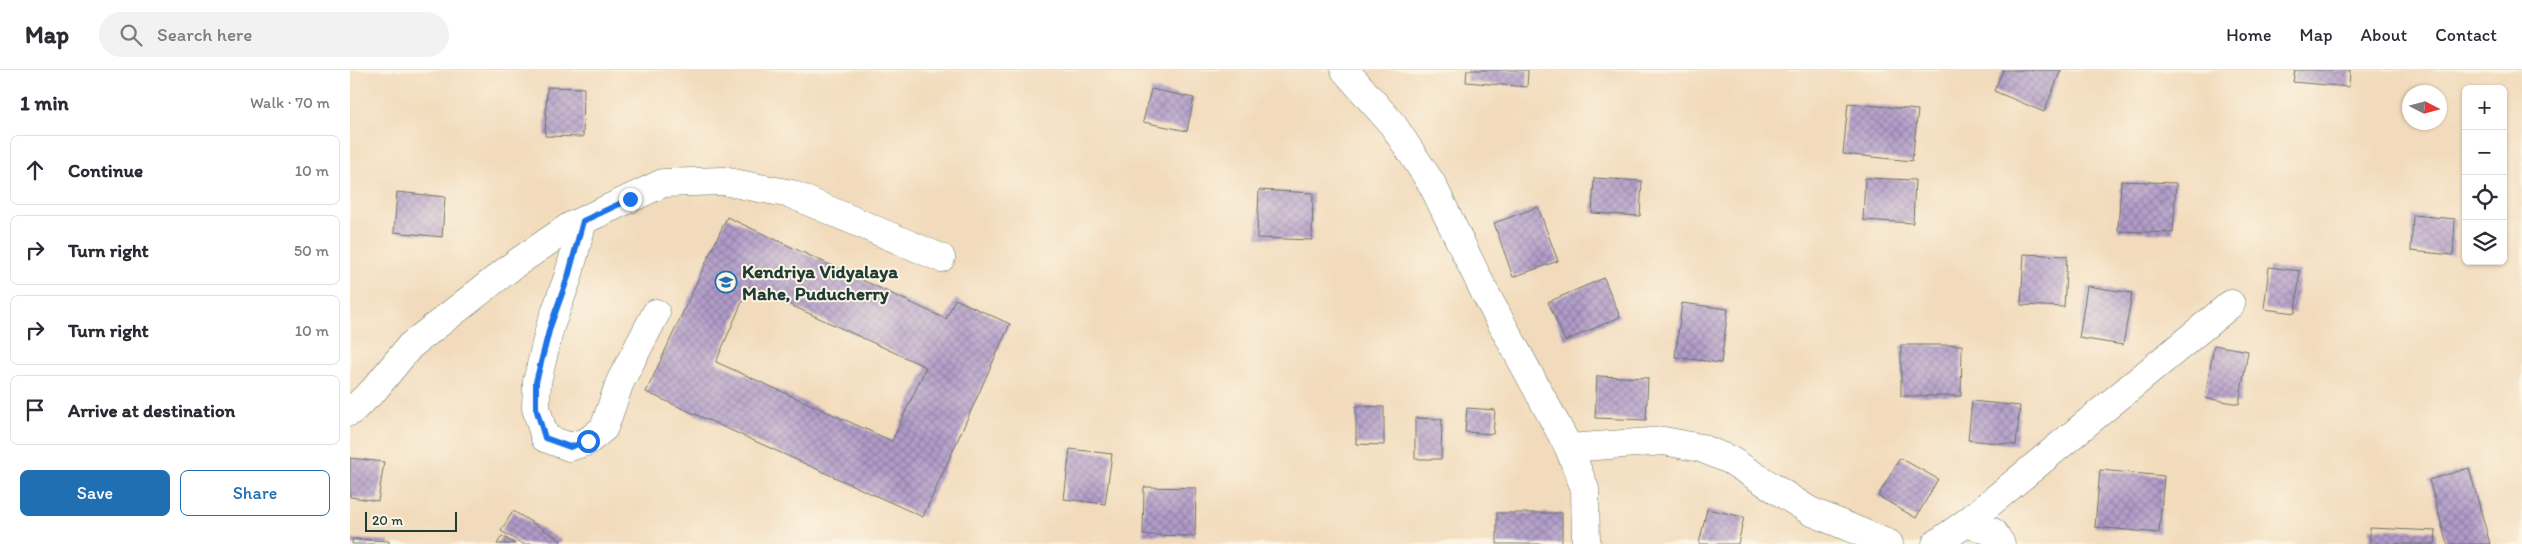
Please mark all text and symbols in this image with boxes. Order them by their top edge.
search box [99,12,449,57]
text: Map [25,20,69,49]
icon: search [117,21,145,49]
text: Search here [157,23,252,46]
text: Home [2226,24,2272,46]
text: Map [2300,24,2333,46]
text: About [2361,24,2407,46]
text: Contact [2435,24,2497,46]
north arrow [2402,85,2447,130]
map controls [2462,85,2507,265]
button: + [2462,85,2507,130]
text: 1 min [20,90,69,115]
text: Walk · 70 m [250,93,330,112]
button: − [2462,130,2507,175]
icon: ahead [21,156,49,184]
text: Continue [68,159,143,182]
text: 10 m [295,161,329,180]
button: locate [2462,175,2507,220]
route end [619,188,642,211]
button: layers [2462,220,2507,265]
icon: right [21,236,49,264]
text: Turn right [68,239,149,262]
text: 50 m [294,241,329,260]
place label: Kendriya Vidyalaya Mahe, Puducherry [742,260,899,305]
school or university icon: Kendriya Vidyalaya Mahe, Puducherry [714,270,738,294]
icon: right [21,316,49,344]
text: Turn right [68,319,149,342]
text: 10 m [295,321,329,340]
icon: arrive [21,396,49,424]
text: Arrive at destination [68,399,235,422]
route start [577,430,600,453]
button: Save [20,470,170,516]
button: Share [180,470,330,516]
scale bar [365,509,458,532]
text: 20 m [372,512,403,529]

